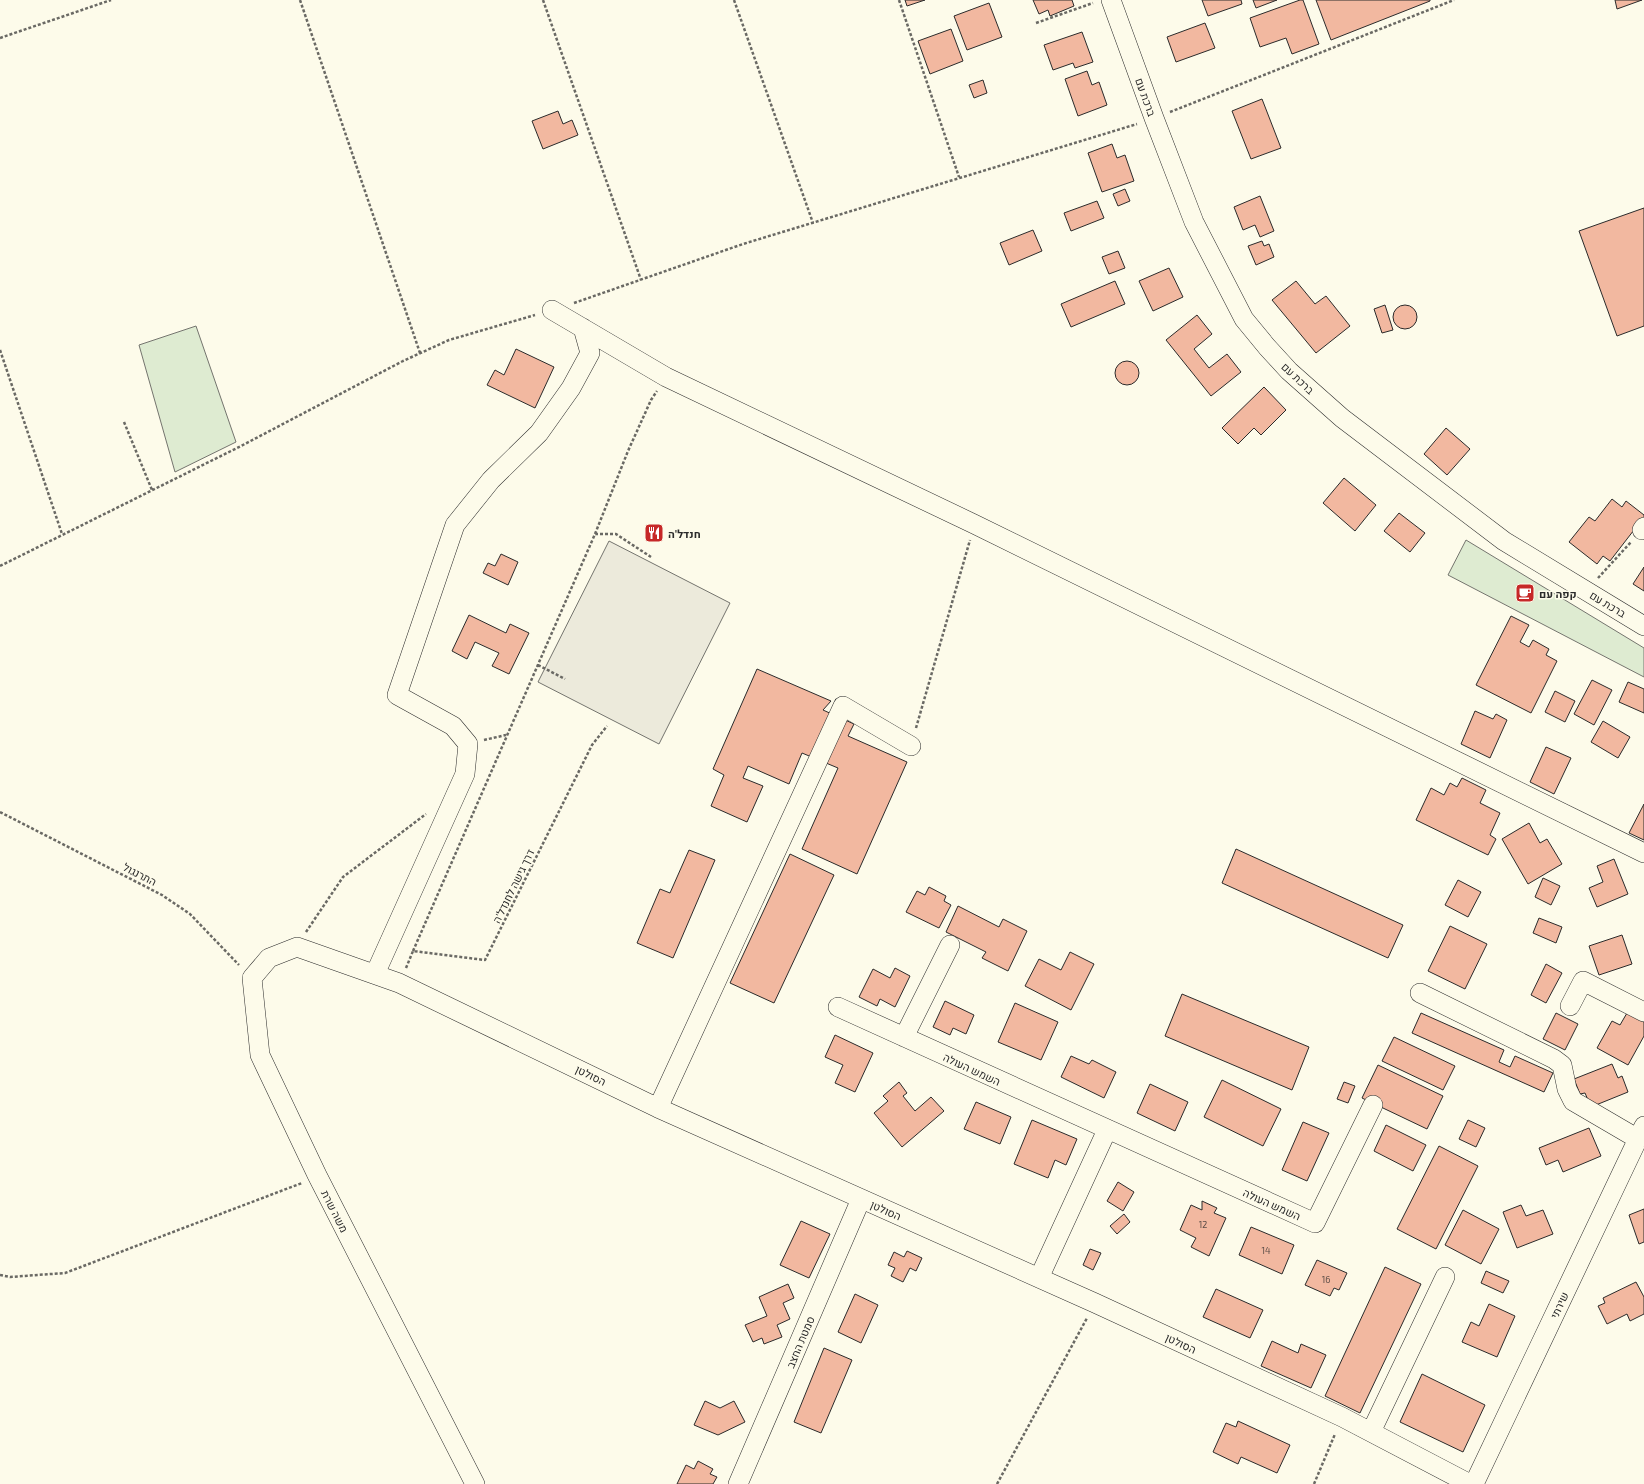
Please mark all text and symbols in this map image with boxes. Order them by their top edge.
street label: ברכת עם [1133,76,1159,118]
street label: ברכת עם [1279,360,1317,396]
restaurant icon: חנדל'ה [643,522,665,544]
place label: חנדל'ה [668,527,701,540]
cafe icon: קפה עם [1514,582,1536,604]
place label: קפה עם [1539,587,1577,600]
street label: ברכת עם [1588,588,1629,620]
street label: דרך גישה לחנדל'ה [489,847,537,925]
street label: התרנגול [121,860,159,888]
street label: השמש העולה [941,1050,1003,1088]
street label: הסולטן [574,1062,608,1088]
street label: השמש העולה [1241,1186,1303,1222]
street label: משה שרת [319,1188,351,1234]
street label: הסולטן [869,1197,903,1223]
house number: 12 [1199,1219,1207,1230]
house number: 14 [1261,1245,1271,1256]
house number: 16 [1322,1274,1330,1285]
street label: שירתי [1547,1290,1571,1320]
street label: סמטת החצב [783,1314,817,1370]
street label: הסולטן [1164,1330,1198,1356]

